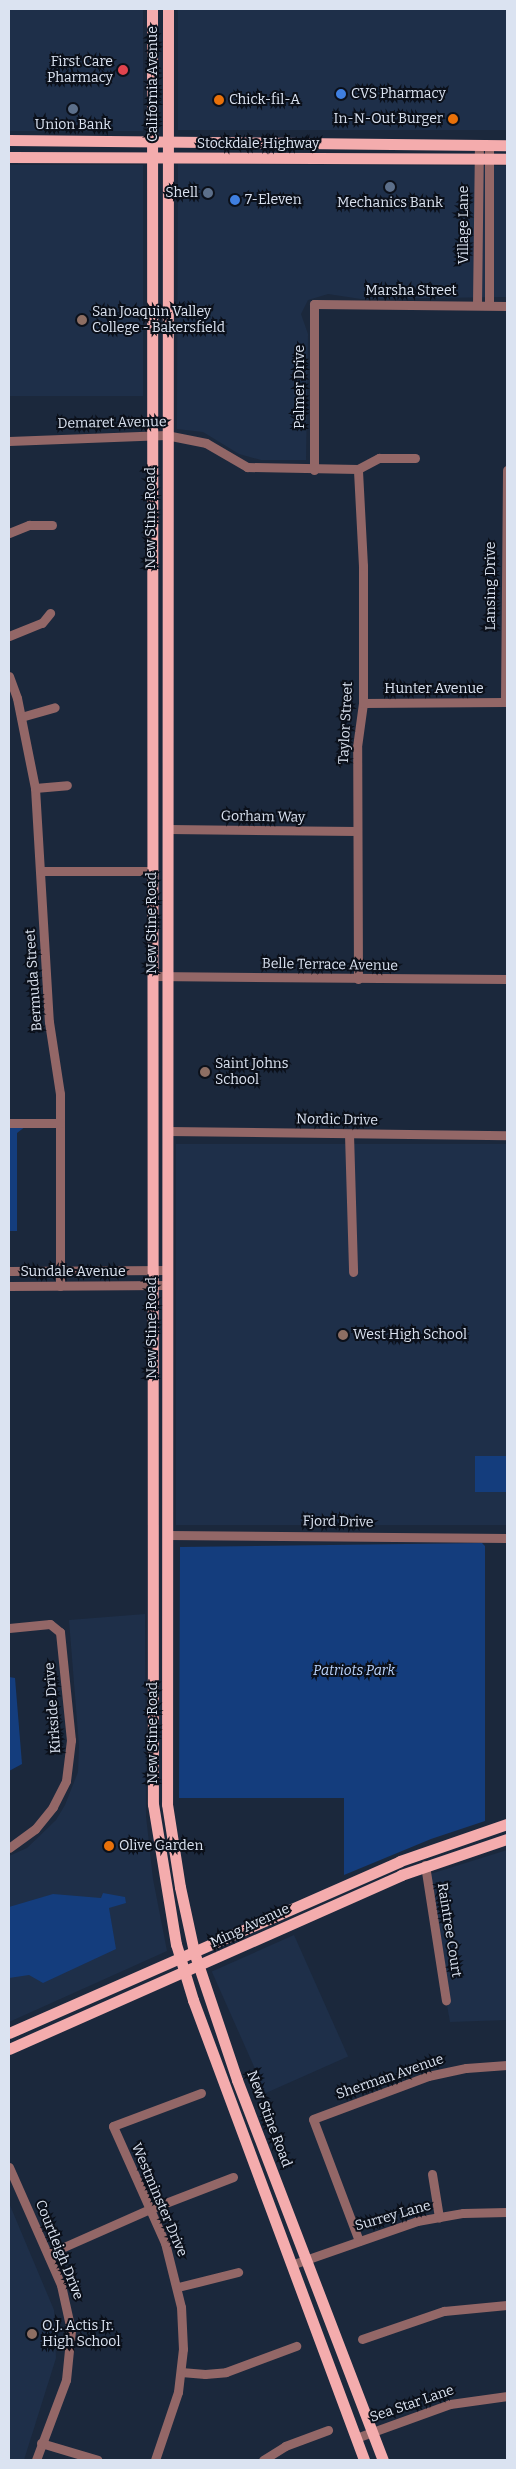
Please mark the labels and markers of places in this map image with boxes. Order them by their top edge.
place label: First Care Pharmacy [47,54,113,86]
marker: First Care Pharmacy [117,64,129,76]
place label: CVS Pharmacy [351,86,446,102]
marker: CVS Pharmacy [335,88,347,100]
place label: Chick-fil-A [229,92,300,108]
marker: Chick-fil-A [213,94,225,106]
marker: Union Bank [67,103,79,115]
place label: In-N-Out Burger [334,111,443,127]
marker: In-N-Out Burger [447,113,459,125]
place label: Union Bank [35,117,111,133]
marker: Mechanics Bank [384,181,396,193]
place label: Shell [165,185,198,201]
marker: Shell [202,187,214,199]
place label: 7-Eleven [245,192,302,208]
marker: 7-Eleven [229,194,241,206]
place label: Mechanics Bank [337,195,443,211]
place label: San Joaquin Valley College - Bakersfield [92,304,225,336]
marker: San Joaquin Valley College - Bakersfield [76,314,88,326]
place label: Saint Johns School [215,1056,288,1088]
marker: Saint Johns School [199,1066,211,1078]
place label: West High School [353,1327,467,1343]
marker: West High School [337,1329,349,1341]
place label: Olive Garden [119,1838,203,1854]
marker: Olive Garden [103,1840,115,1852]
place label: O.J. Actis Jr. High School [42,2318,120,2350]
marker: O.J. Actis Jr. High School [26,2328,38,2340]

